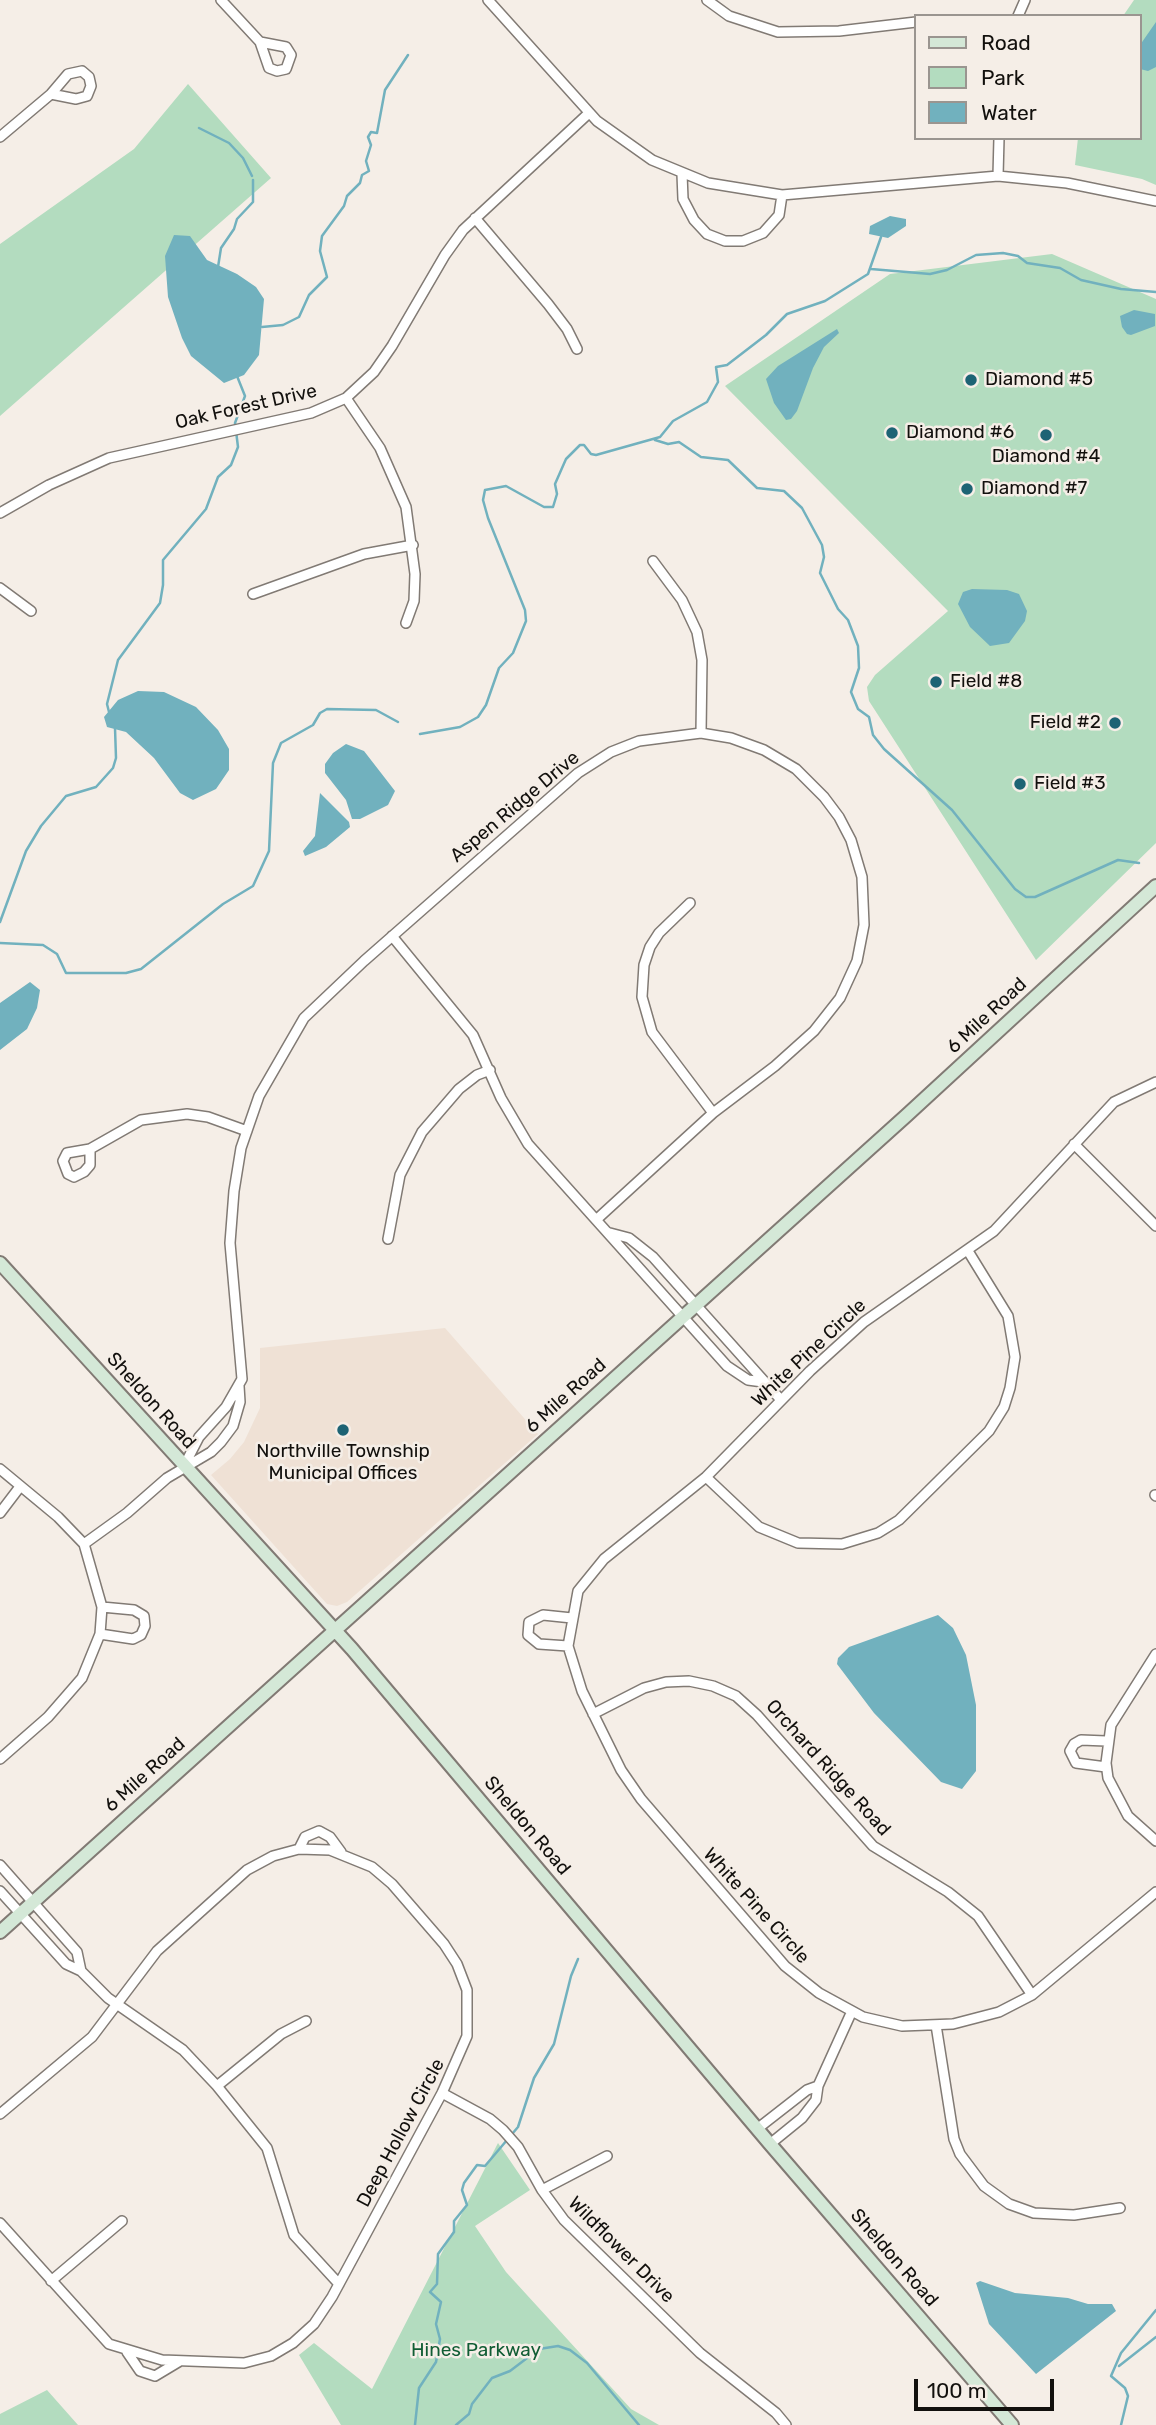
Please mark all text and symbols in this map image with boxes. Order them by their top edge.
legend [914,14,1142,140]
text: Road [981,30,1031,55]
text: Park [981,65,1025,90]
text: Water [981,100,1037,125]
place label: Diamond #5 [985,369,1093,391]
marker: Diamond #5 [963,372,979,388]
street label: Oak Forest Drive [173,380,319,434]
place label: Diamond #6 [906,422,1014,444]
marker: Diamond #6 [884,425,900,441]
marker: Diamond #4 [1038,427,1054,443]
place label: Diamond #4 [992,446,1100,468]
place label: Diamond #7 [981,478,1087,500]
marker: Diamond #7 [959,481,975,497]
place label: Field #8 [950,671,1022,693]
marker: Field #8 [928,674,944,690]
place label: Field #2 [1030,712,1101,734]
marker: Field #2 [1107,715,1123,731]
street label: Aspen Ridge Drive [446,746,584,868]
place label: Field #3 [1034,773,1106,795]
marker: Field #3 [1012,776,1028,792]
street label: 6 Mile Road [942,973,1032,1059]
street label: White Pine Circle [747,1294,871,1412]
street label: Sheldon Road [102,1348,200,1454]
street label: 6 Mile Road [521,1354,611,1438]
marker: Northville Township Municipal Offices [335,1422,351,1438]
place label: Northville Township Municipal Offices [256,1441,430,1485]
street label: Orchard Ridge Road [761,1695,895,1841]
street label: 6 Mile Road [100,1733,190,1817]
street label: Sheldon Road [479,1772,575,1880]
street label: White Pine Circle [698,1843,814,1969]
street label: Deep Hollow Circle [352,2055,450,2211]
street label: Wildflower Drive [563,2192,679,2308]
street label: Sheldon Road [845,2204,943,2312]
park label: Hines Parkway [411,2340,541,2362]
scale bar [918,2366,1058,2410]
text: 100 m [927,2378,986,2403]

